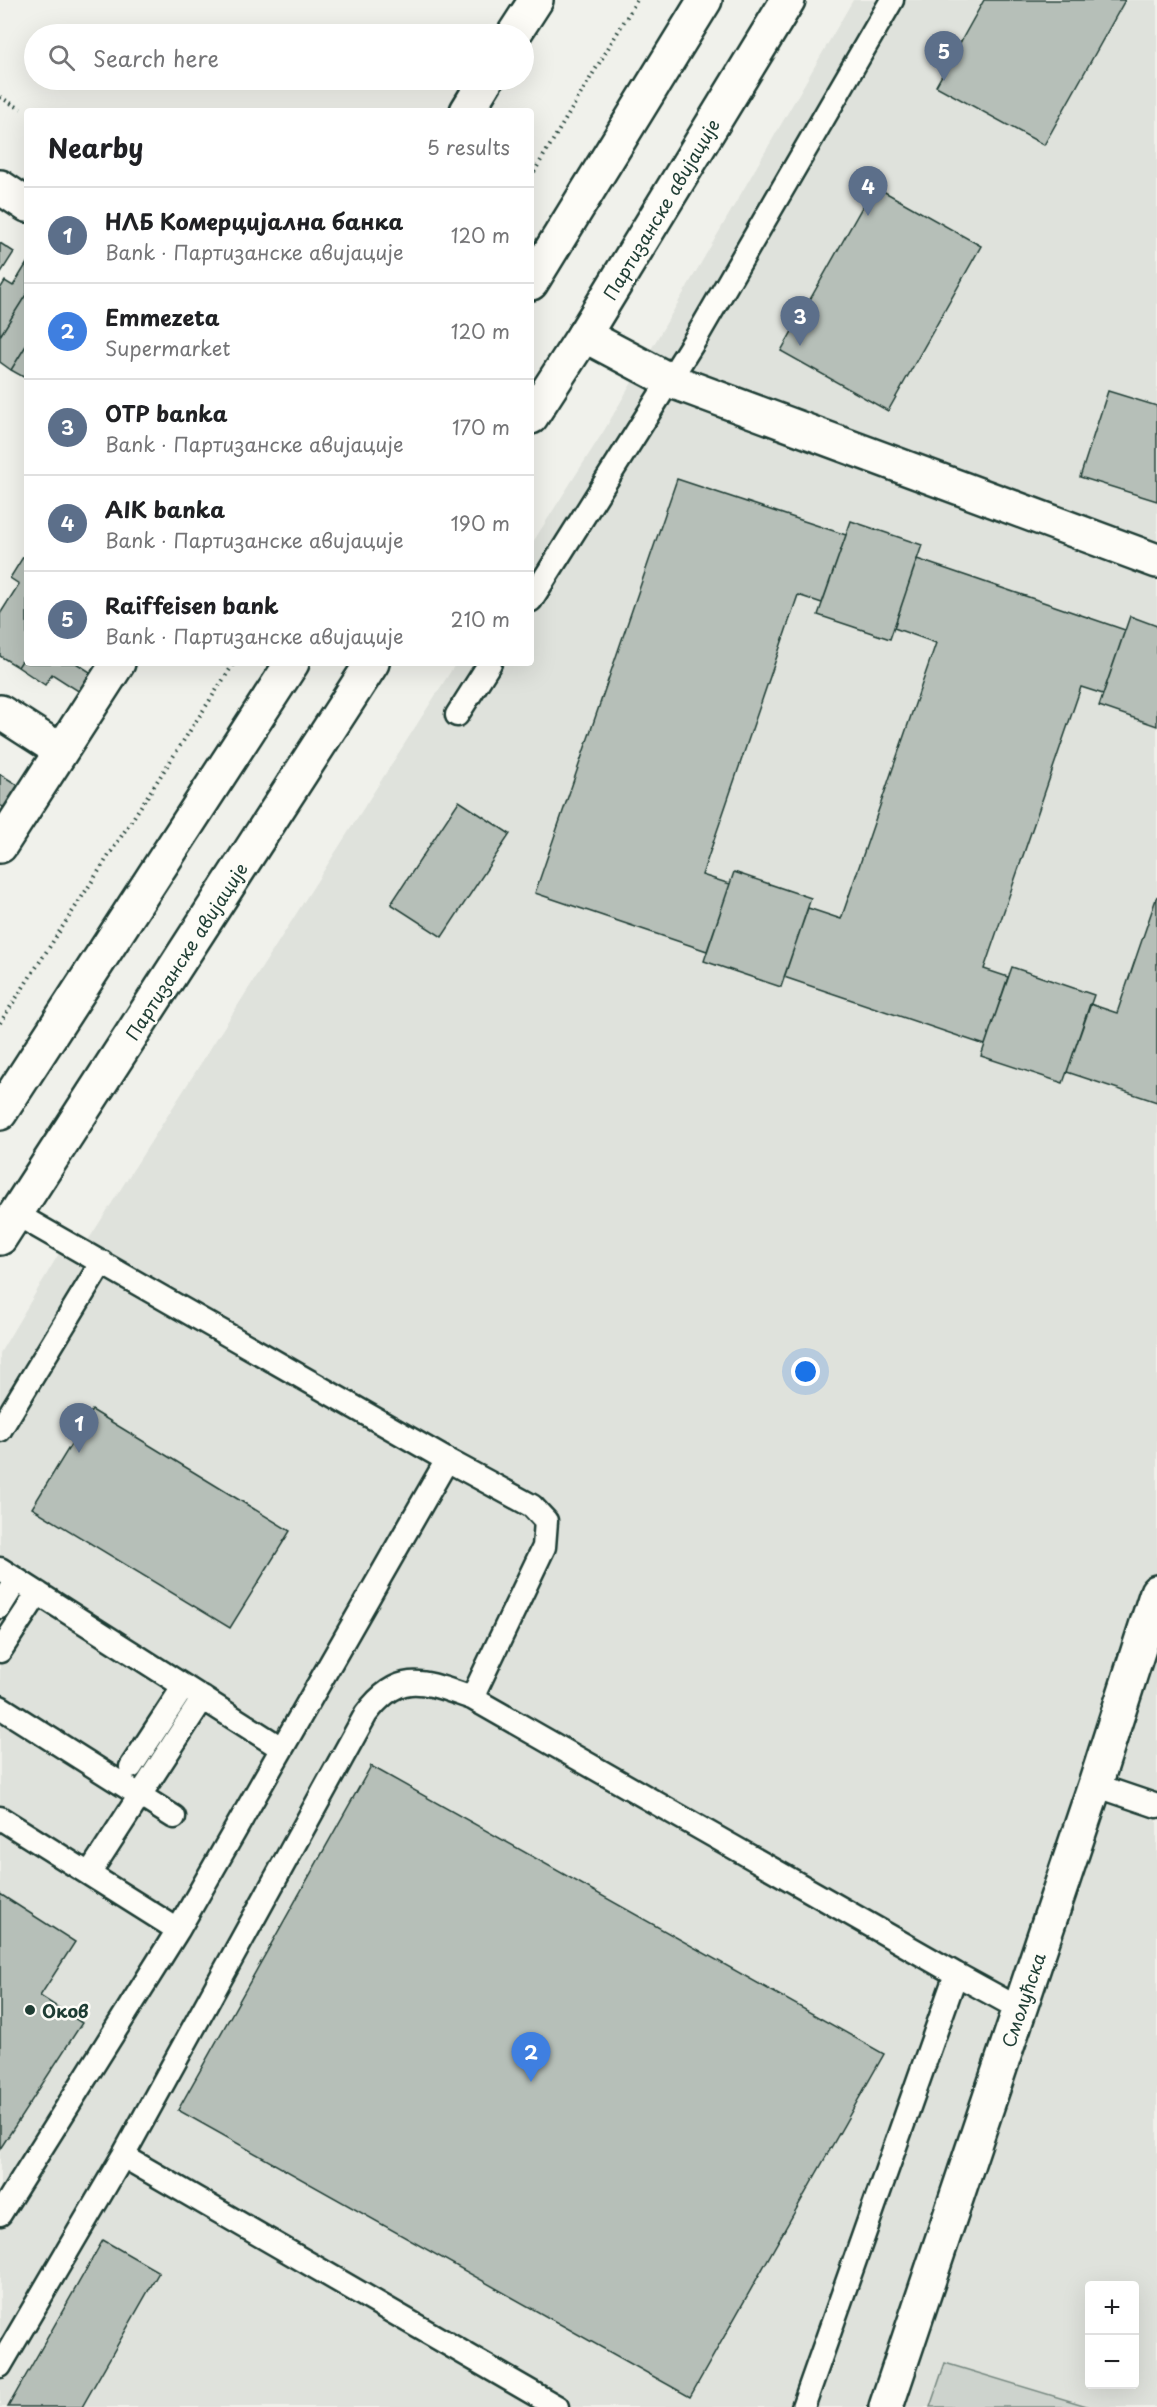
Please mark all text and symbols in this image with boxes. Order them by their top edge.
search box [24,24,534,90]
pin: 5 [924,32,964,81]
icon: search [45,41,78,74]
text: Search here [93,41,219,74]
street label: Партизанске авијације [596,113,726,305]
text: Nearby [48,128,143,167]
text: 5 results [427,132,510,162]
pin: 4 [848,166,888,216]
text: НЛБ Комерцијална банка [105,204,403,237]
text: 1 [63,220,72,250]
text: 120 m [451,220,510,250]
text: Bank · Партизанске авијације [105,237,404,267]
pin: 3 [780,296,820,346]
text: Emmezeta [105,300,220,333]
text: 2 [60,316,75,346]
text: 120 m [451,316,510,346]
text: Supermarket [105,333,231,363]
text: OTP banka [105,396,228,429]
text: 3 [61,412,74,442]
text: 170 m [452,412,510,442]
text: Bank · Партизанске авијације [105,429,404,459]
text: AIK banka [105,492,225,525]
text: 4 [61,508,74,538]
text: 190 m [451,508,510,538]
text: Bank · Партизанске авијације [105,525,404,555]
text: Raiffeisen bank [105,588,279,621]
text: 5 [61,604,74,634]
text: 210 m [451,604,510,634]
text: Bank · Партизанске авијације [105,621,404,651]
street label: Партизанске авијације [118,857,254,1045]
your location [791,1357,820,1386]
pin: 1 [60,1404,98,1453]
street label: Смолућска [994,1948,1052,2051]
place label: Оков [42,1997,89,2024]
marker: Оков [23,2003,37,2017]
pin: 2 [512,2032,550,2082]
map controls [1085,2281,1139,2389]
button: + [1085,2281,1139,2335]
button: − [1085,2335,1139,2389]

